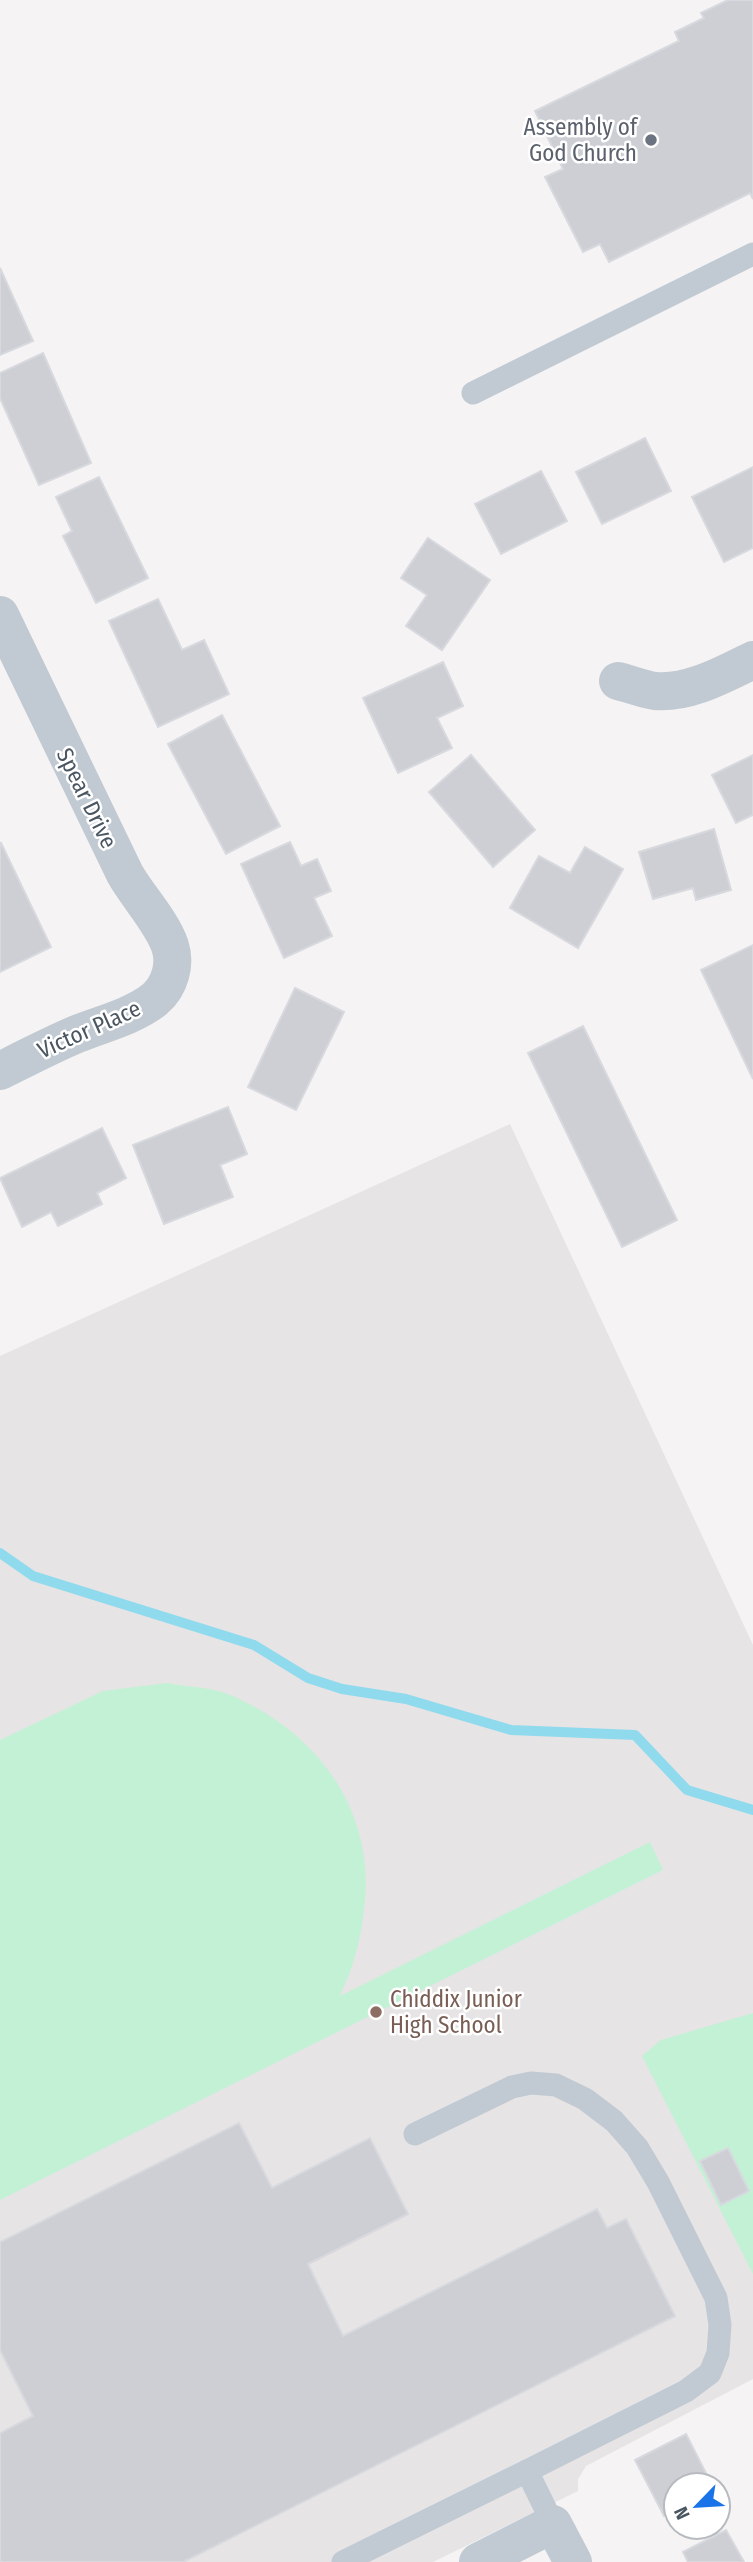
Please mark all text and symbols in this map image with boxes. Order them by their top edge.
place label: Assembly of God Church [524,113,639,167]
marker: Assembly of God Church [643,132,659,148]
street label: Spear Drive [51,743,123,853]
street label: Victor Place [33,994,145,1064]
place label: Chiddix Junior High School [390,1985,522,2039]
marker: Chiddix Junior High School [368,2004,384,2020]
north arrow [662,2471,732,2541]
text: N [669,2503,695,2523]

